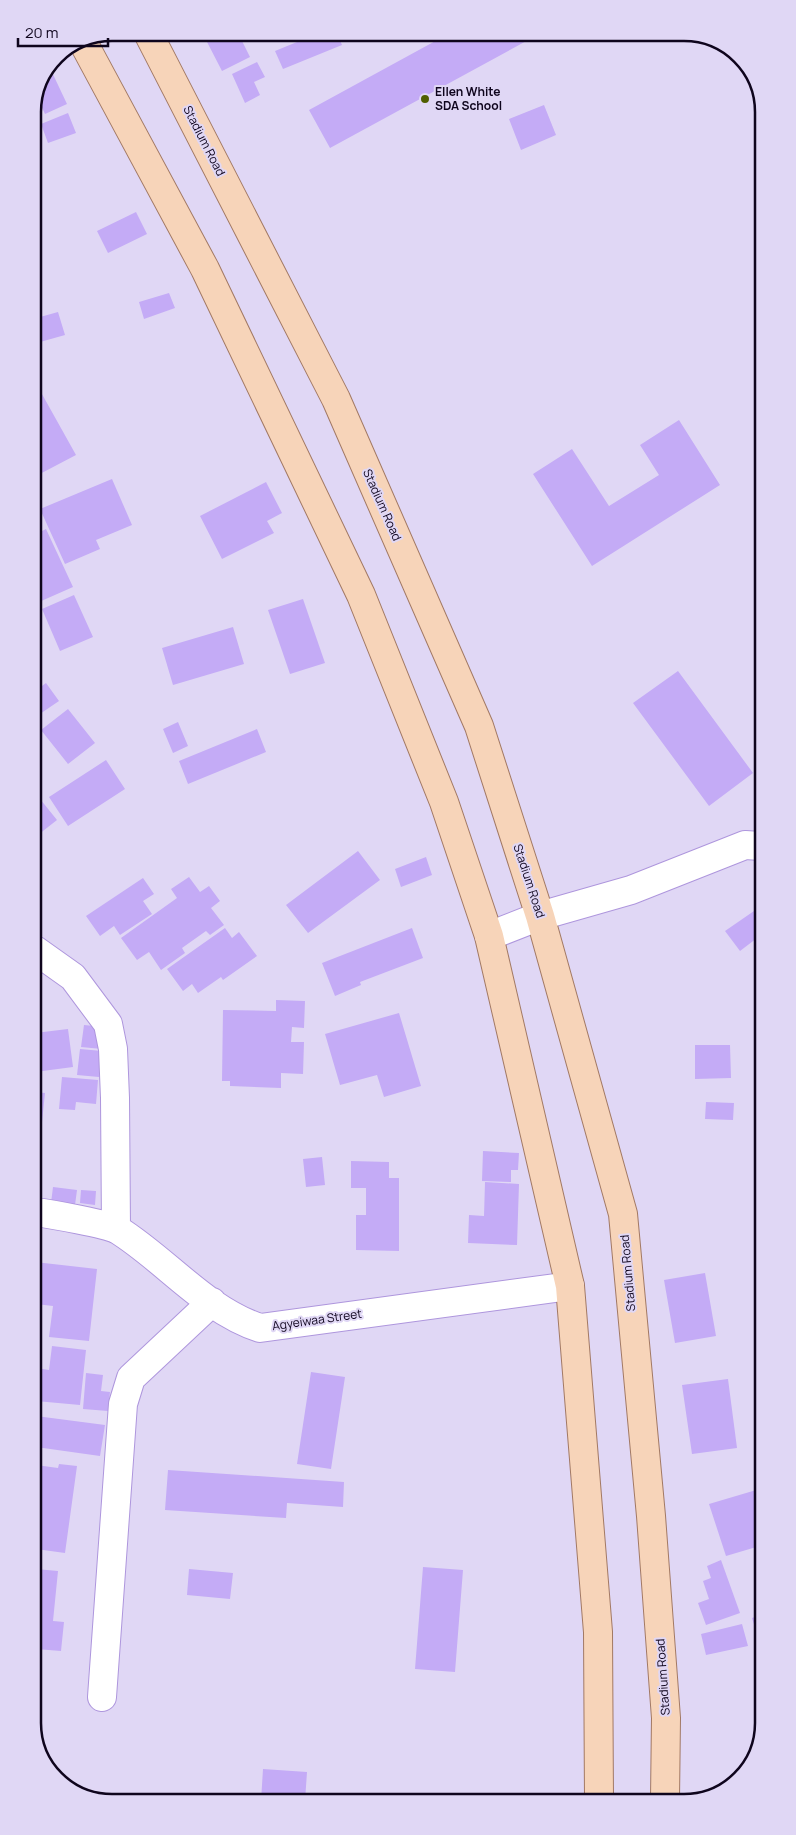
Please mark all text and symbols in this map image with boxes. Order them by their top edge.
scale bar [18,15,108,47]
text: 20 m [25,22,58,43]
place label: Ellen White SDA School [435,83,502,114]
marker: Ellen White SDA School [419,93,431,105]
street label: Stadium Road [179,103,229,179]
street label: Stadium Road [359,466,406,543]
street label: Stadium Road [510,842,549,920]
street label: Stadium Road [616,1234,639,1312]
street label: Agyeiwaa Street [271,1305,363,1334]
street label: Stadium Road [651,1638,674,1716]

